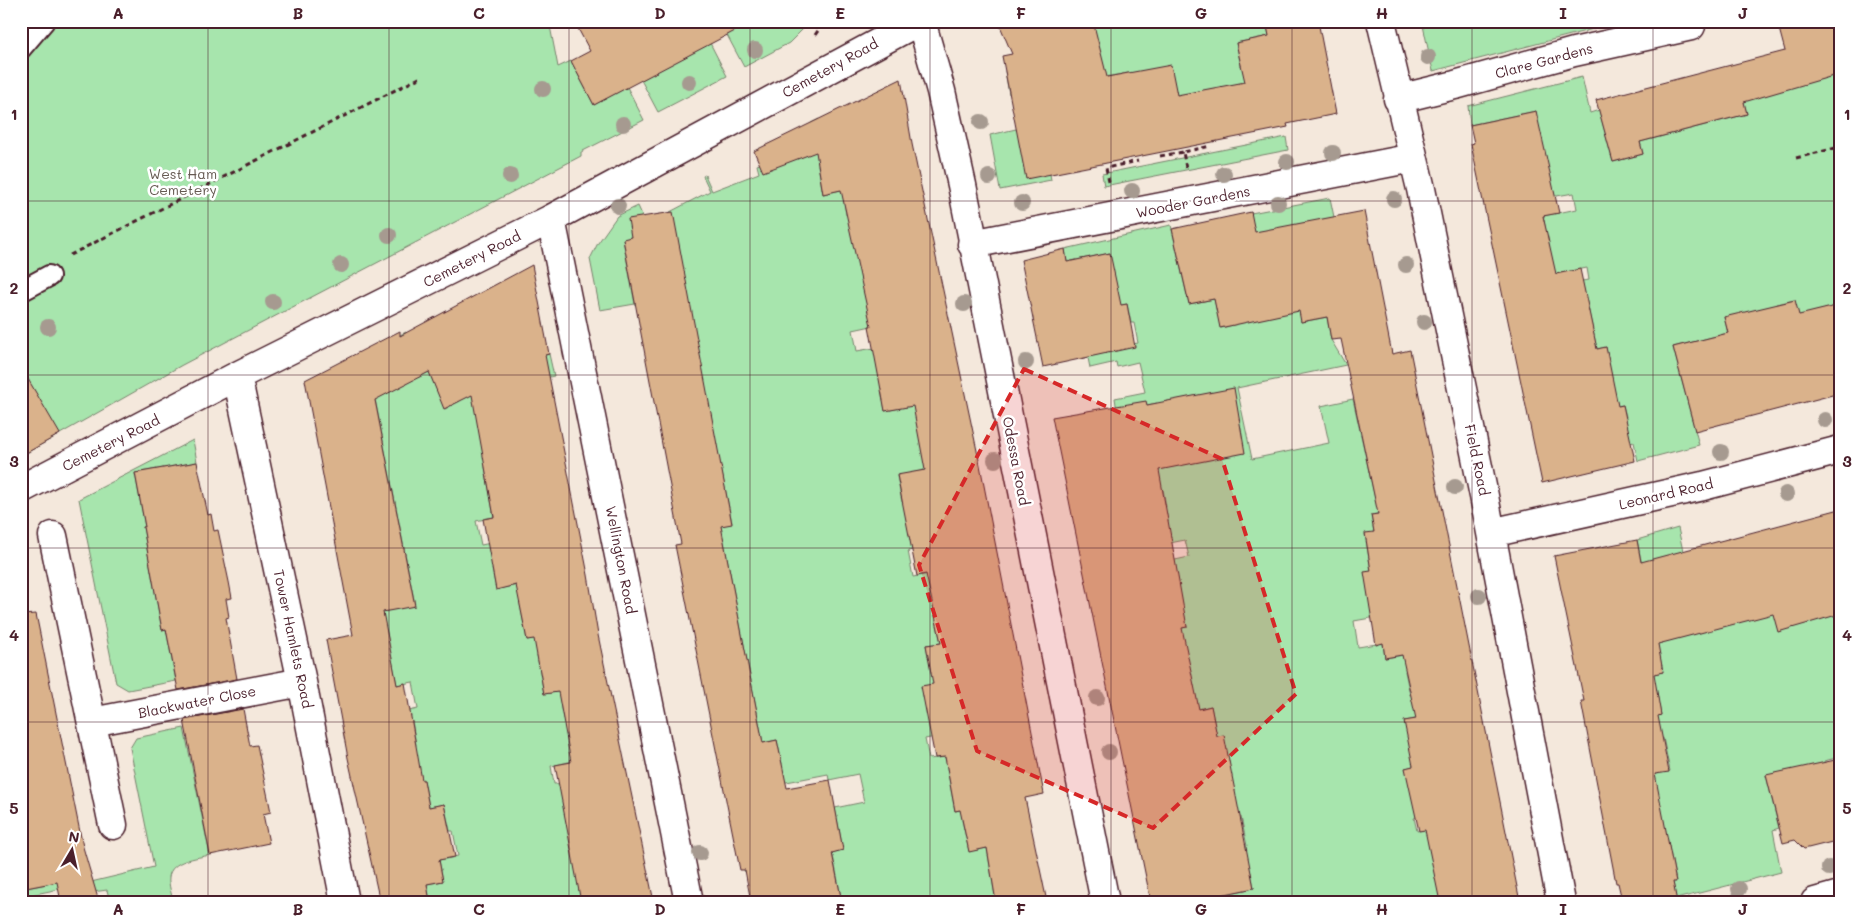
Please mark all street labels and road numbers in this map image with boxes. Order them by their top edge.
street label: Cemetery Road [778,33,881,102]
street label: Clare Gardens [1493,38,1595,83]
street label: Wooder Gardens [1134,181,1252,222]
street label: Cemetery Road [420,226,524,291]
street label: Cemetery Road [59,410,163,475]
street label: Odessa Road [999,415,1034,507]
street label: Field Road [1461,422,1494,497]
street label: Leonard Road [1617,473,1715,514]
street label: Wellington Road [602,504,641,616]
street label: Tower Hamlets Road [269,568,318,710]
street label: Blackwater Close [136,681,258,722]

